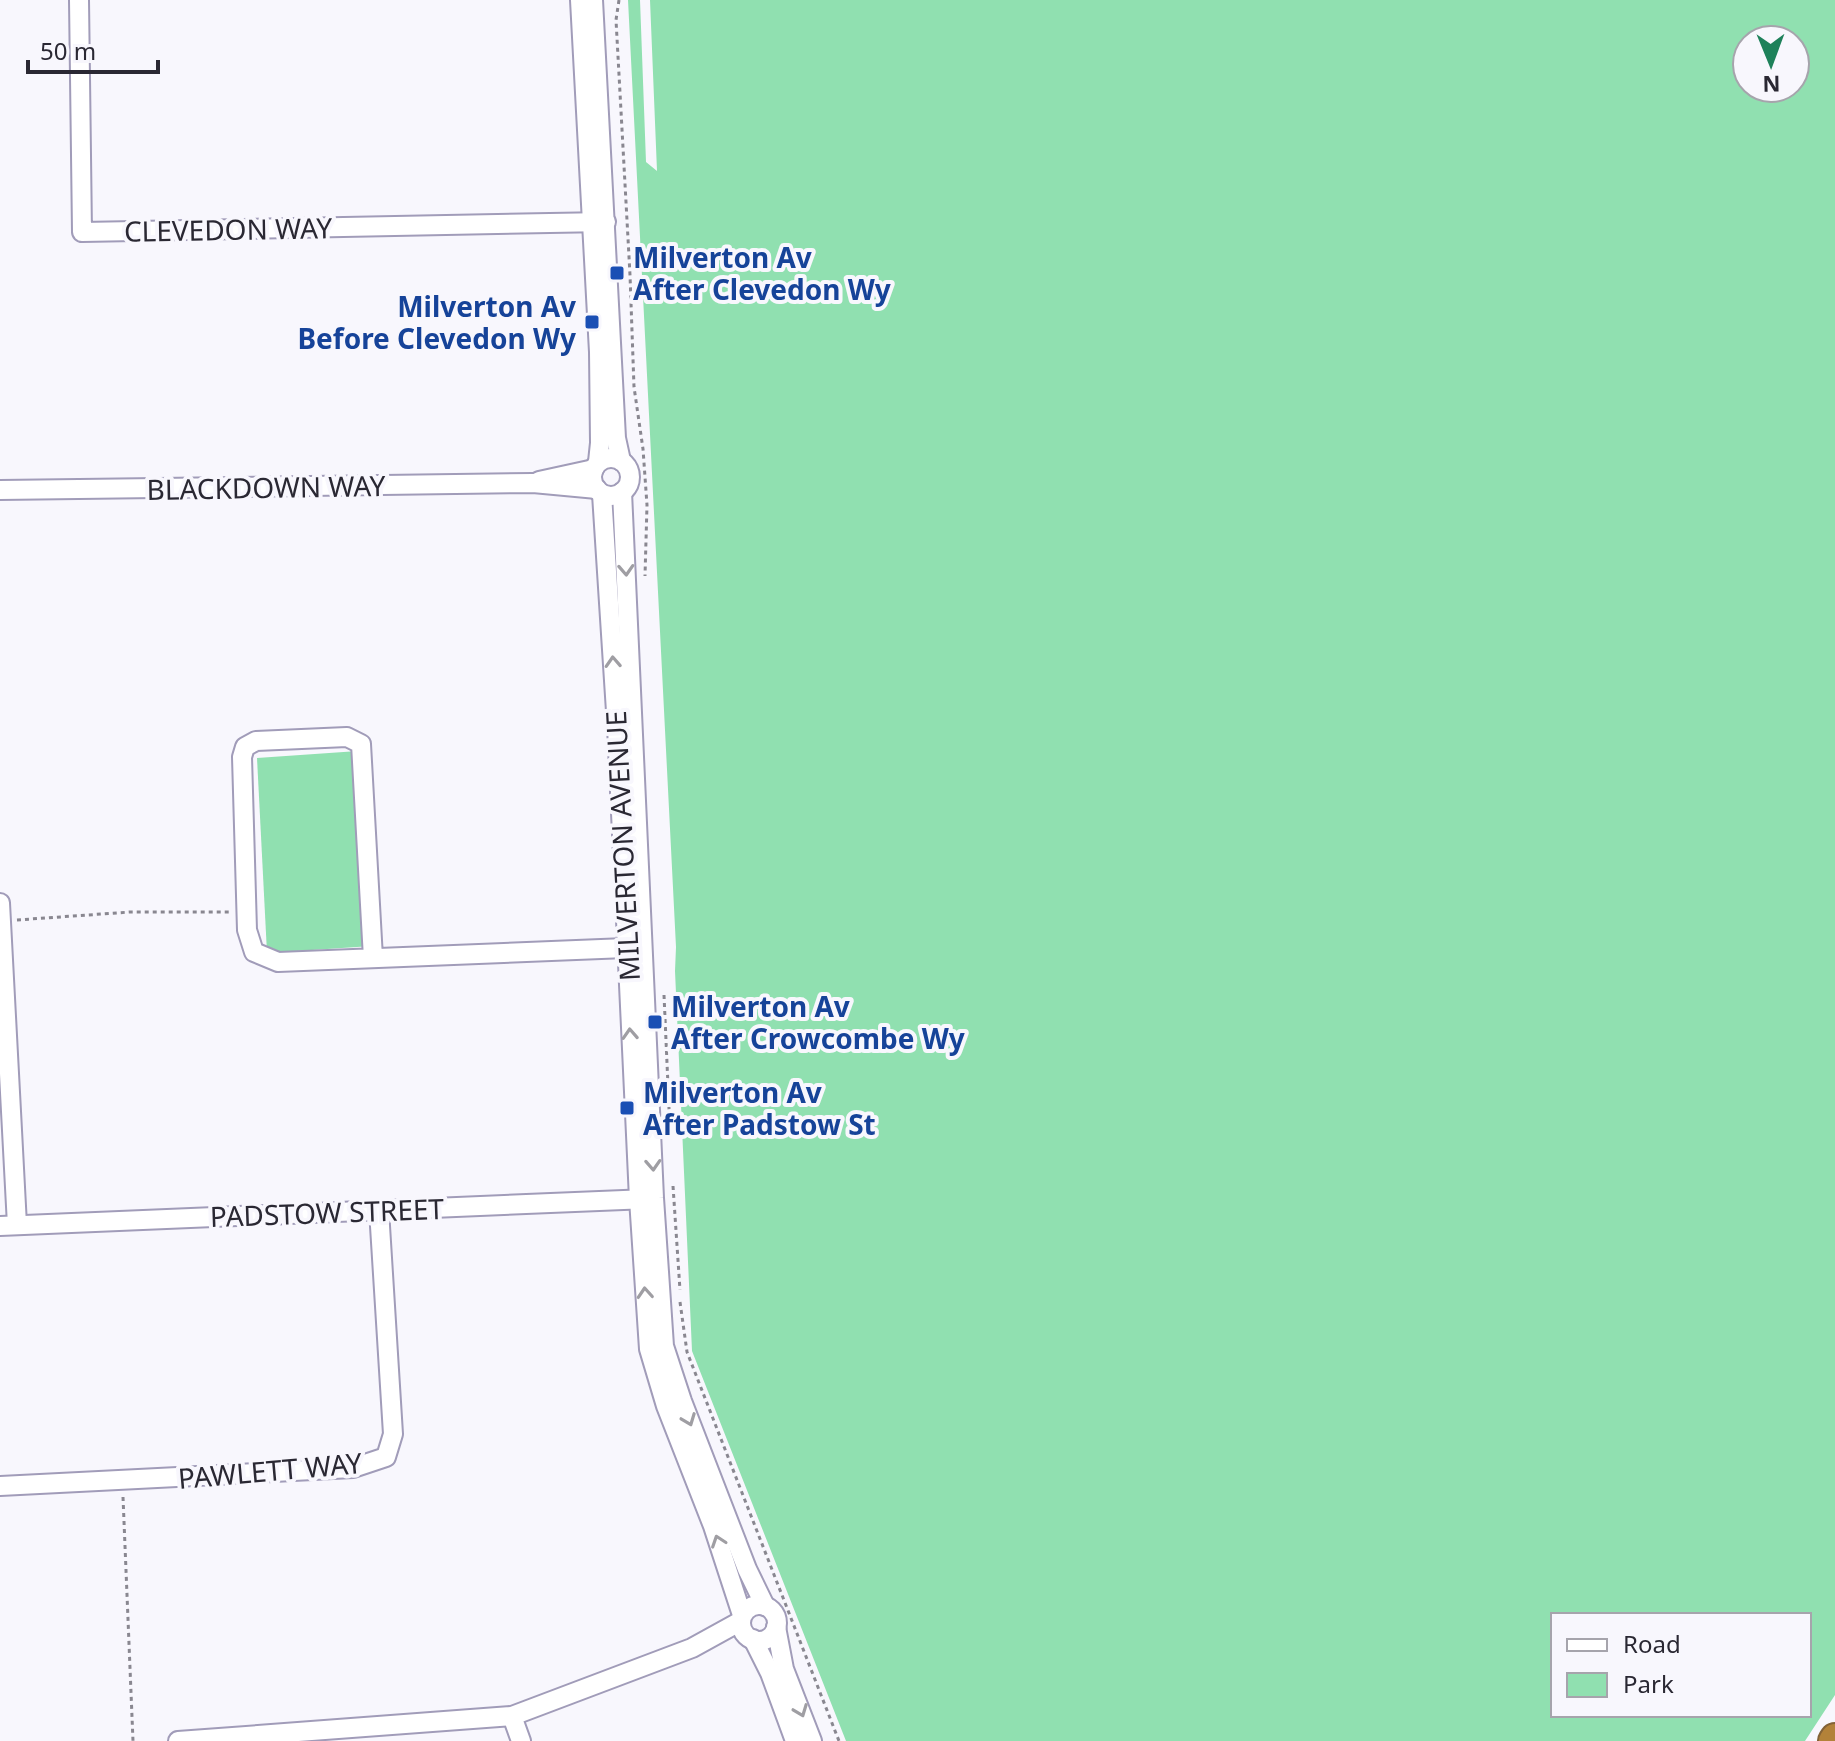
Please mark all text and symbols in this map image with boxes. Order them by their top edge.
scale bar [28,24,158,74]
north arrow [1731,24,1811,104]
text: 50 m [40,34,96,67]
text: N [1762,70,1781,100]
street label: CLEVEDON WAY [124,208,333,250]
place label: Milverton Av After Clevedon Wy [633,238,891,308]
marker: Milverton Av After Clevedon Wy [608,264,626,282]
place label: Milverton Av Before Clevedon Wy [297,287,576,357]
marker: Milverton Av Before Clevedon Wy [583,313,601,331]
street label: BLACKDOWN WAY [146,466,386,508]
one-way arrow [617,564,634,577]
one-way arrow [605,655,622,668]
street label: MILVERTON AVENUE [596,710,648,982]
place label: Milverton Av After Crowcombe Wy [671,987,965,1057]
marker: Milverton Av After Crowcombe Wy [646,1013,664,1031]
one-way arrow [622,1027,639,1040]
place label: Milverton Av After Padstow St [643,1073,876,1143]
marker: Milverton Av After Padstow St [618,1099,636,1117]
one-way arrow [644,1159,661,1172]
street label: PADSTOW STREET [209,1189,445,1235]
one-way arrow [637,1286,654,1299]
one-way arrow [679,1412,696,1426]
street label: PAWLETT WAY [176,1443,364,1497]
one-way arrow [712,1535,728,1549]
legend [1551,1613,1811,1717]
text: Road [1623,1627,1681,1660]
text: Park [1623,1667,1674,1700]
one-way arrow [791,1703,808,1717]

